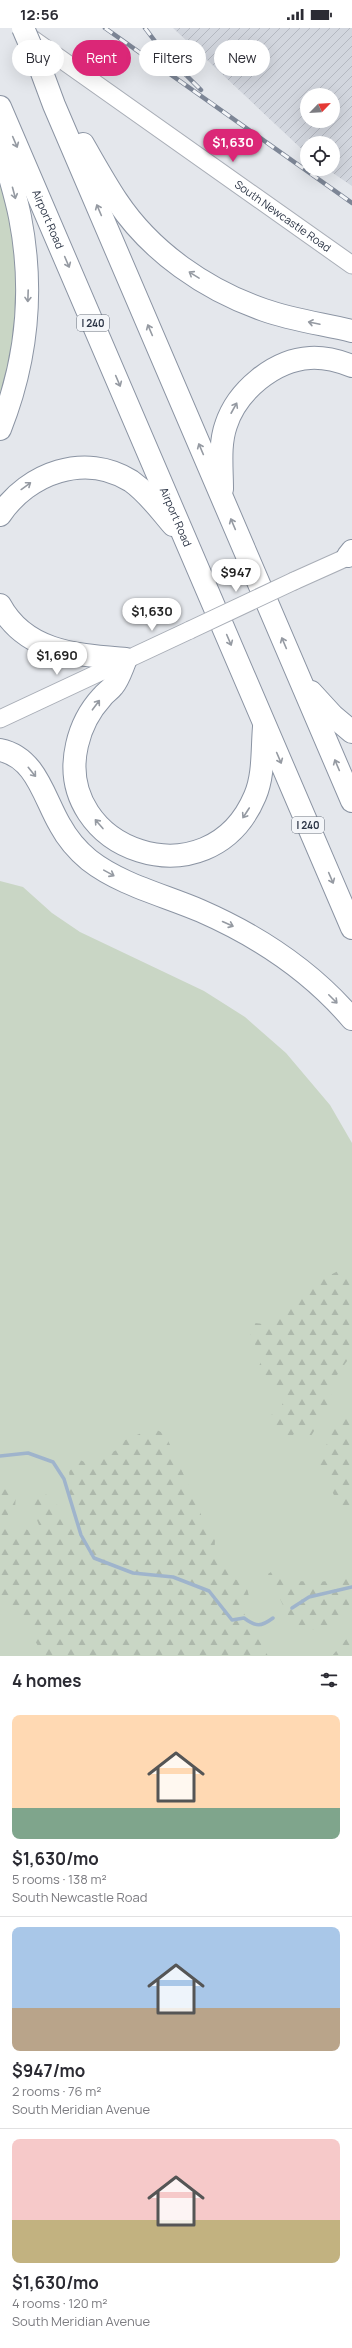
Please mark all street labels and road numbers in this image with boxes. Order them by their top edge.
street label: South Newcastle Road [232,176,334,255]
street label: Airport Road [29,187,68,251]
road number: I 240 [77,315,109,331]
street label: Airport Road [157,485,196,549]
road number: I 240 [292,817,324,833]

